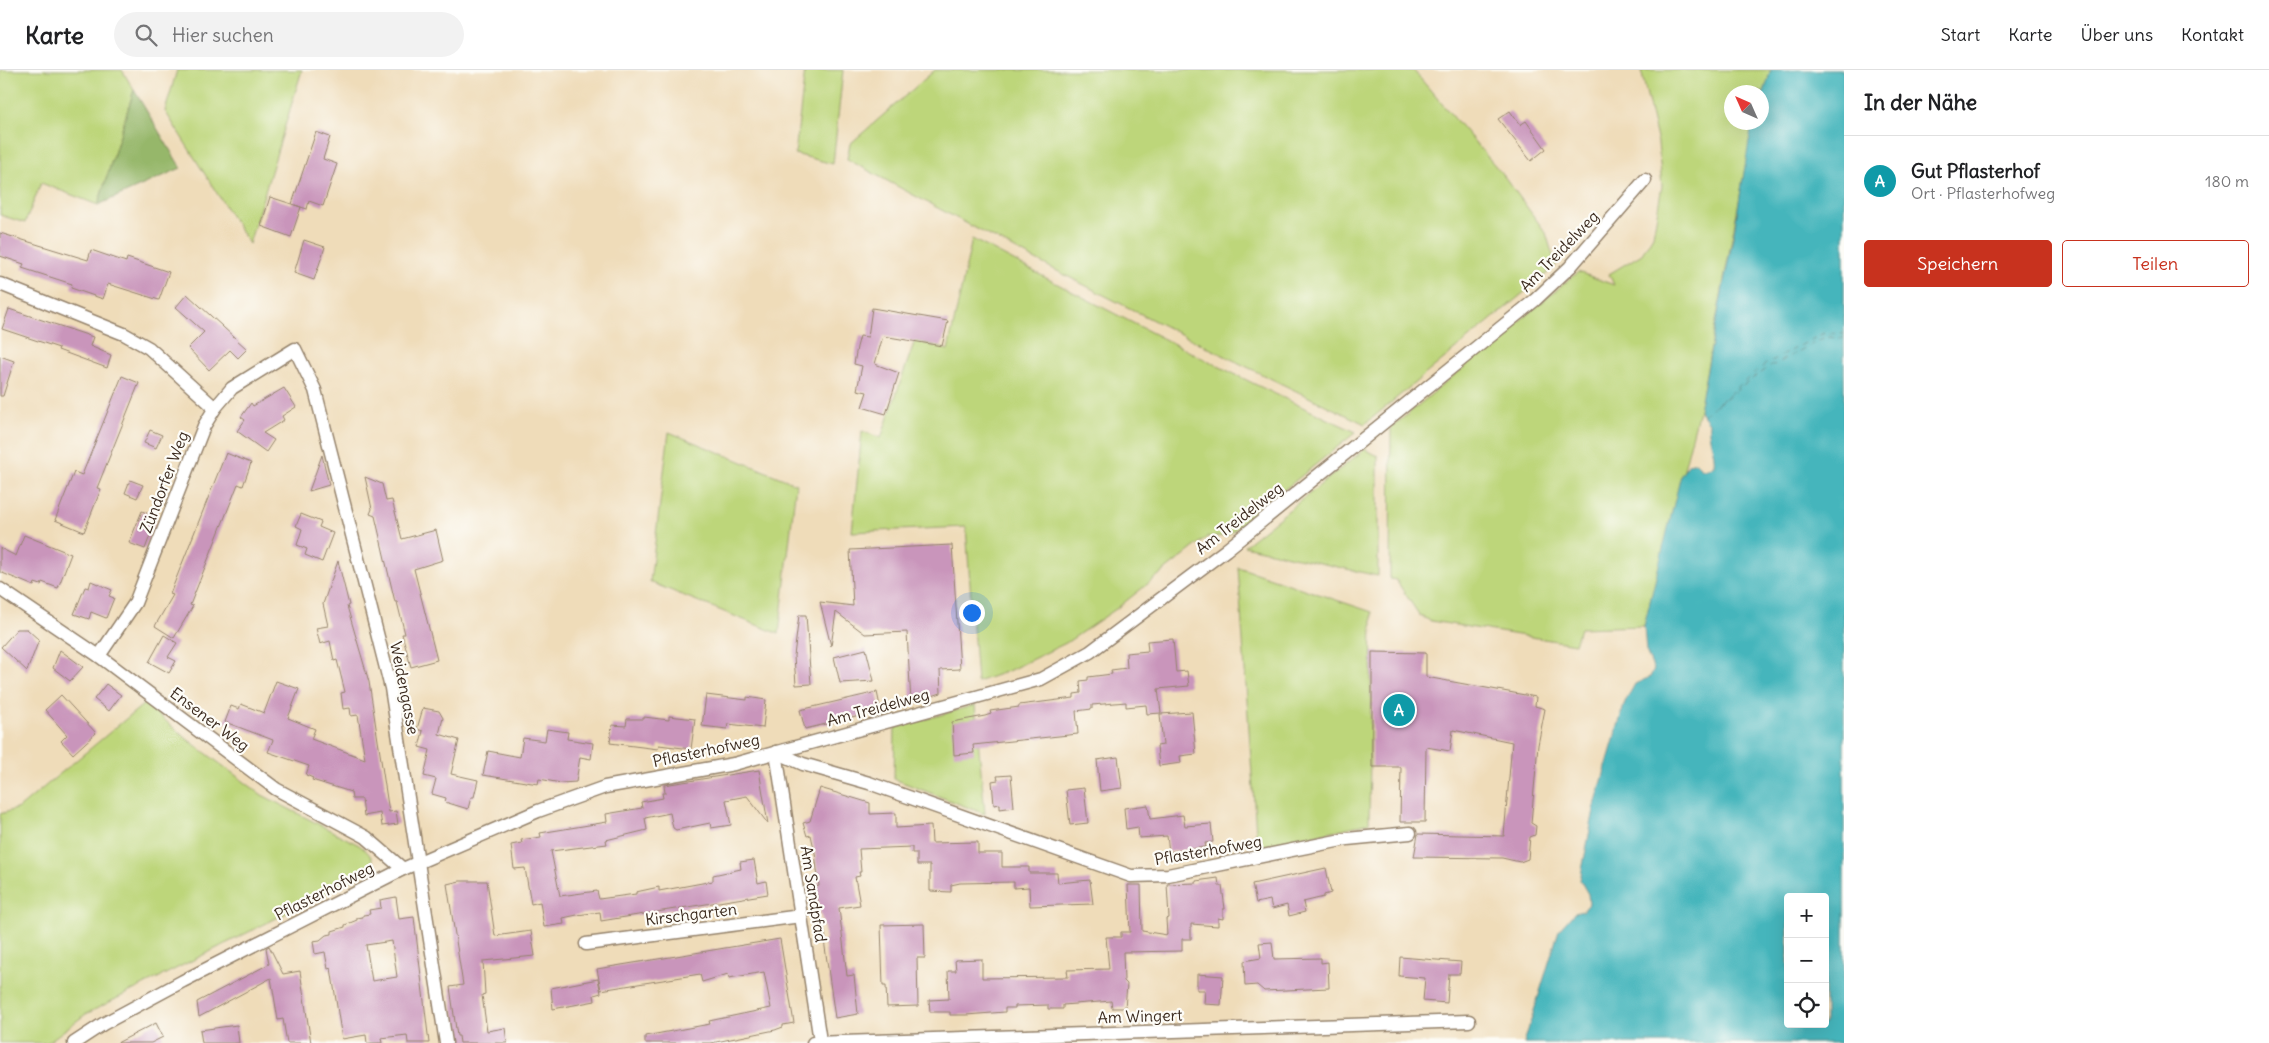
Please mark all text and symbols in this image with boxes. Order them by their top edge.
search box [114,12,464,57]
text: Karte [25,20,84,50]
icon: search [132,21,160,49]
text: Hier suchen [172,23,274,47]
text: Start [1941,23,1980,46]
text: Karte [2008,23,2053,46]
text: Über uns [2081,23,2153,46]
text: Kontakt [2181,23,2244,46]
north arrow [1724,85,1769,130]
text: In der Nähe [1864,89,1977,116]
text: Gut Pflasterhof [1911,159,2040,183]
text: A [1875,171,1885,191]
text: 180 m [2205,171,2249,191]
text: Ort · Pflasterhofweg [1911,183,2055,203]
street label: Am Treidelweg [1515,206,1603,296]
button: Speichern [1864,240,2052,287]
button: Teilen [2062,240,2249,287]
street label: Zündorfer Weg [135,428,193,536]
street label: Am Treidelweg [1191,478,1287,558]
your location [959,600,985,626]
street label: Weidengasse [386,640,424,736]
street label: Ensener Weg [166,683,254,755]
street label: Am Treidelweg [825,684,931,730]
pin: A [1383,691,1415,729]
street label: Pflasterhofweg [651,729,761,771]
street label: Pflasterhofweg [1153,831,1263,869]
street label: Am Sandpfad [797,844,831,944]
street label: Pflasterhofweg [271,857,377,925]
map controls [1784,893,1829,1028]
button: + [1784,893,1829,938]
street label: Kirschgarten [644,898,738,930]
button: − [1784,938,1829,983]
button: locate [1784,983,1829,1028]
street label: Am Wingert [1097,1005,1183,1027]

